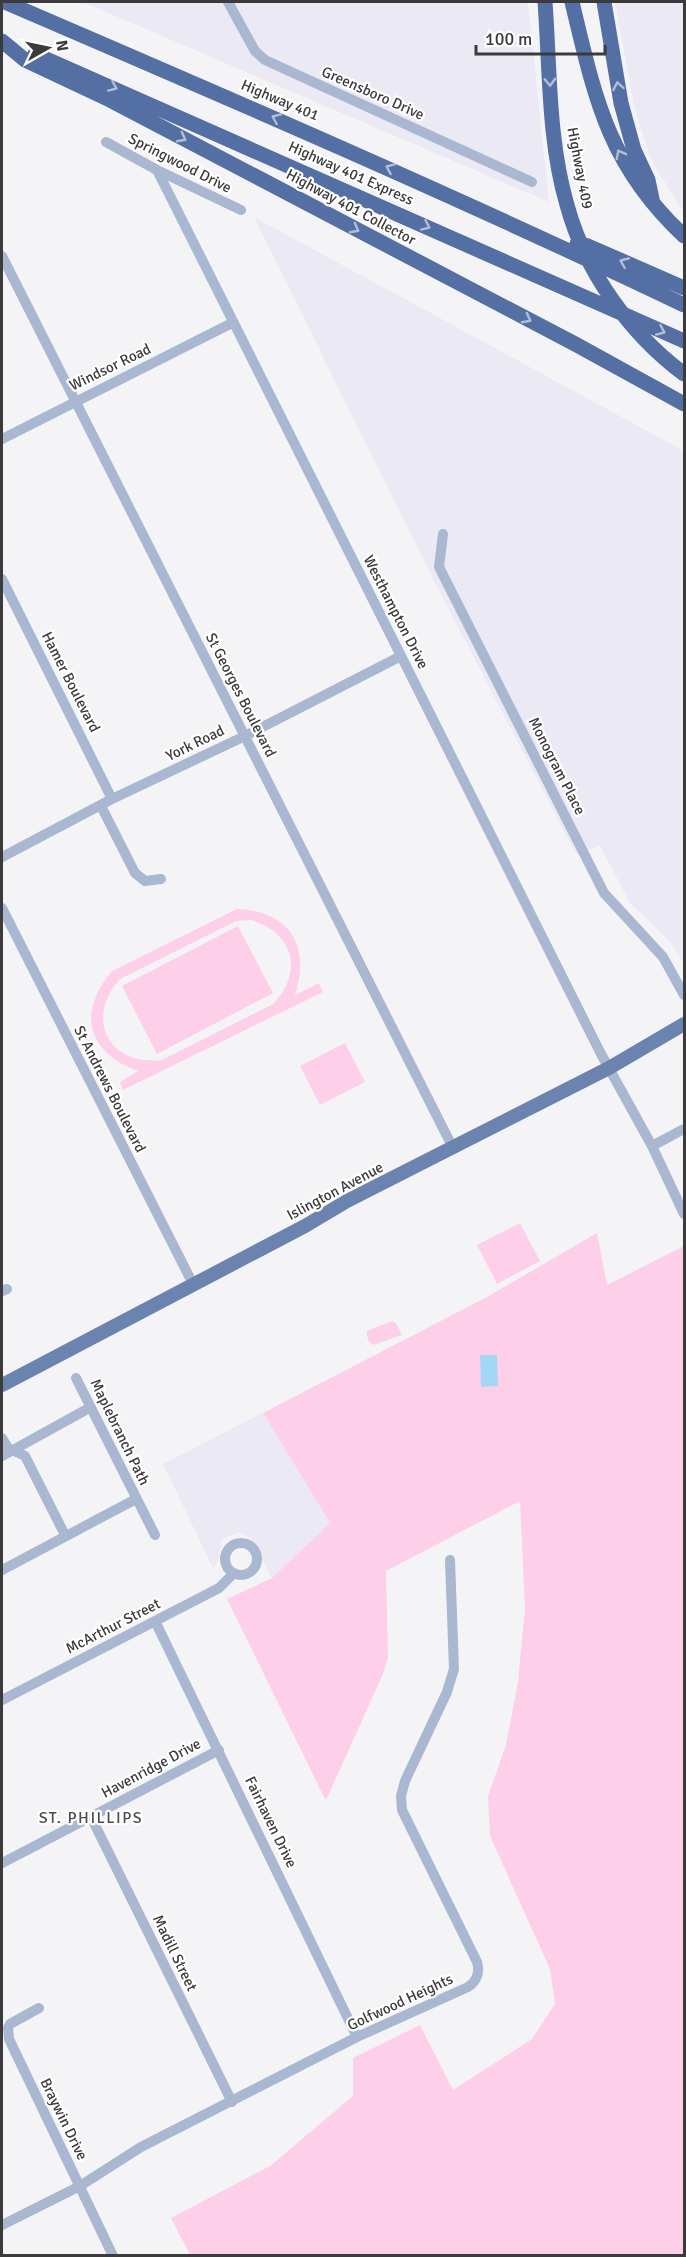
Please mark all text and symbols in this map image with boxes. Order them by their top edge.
north arrow [18,18,78,78]
scale bar [476,18,605,56]
text: 100 m [485,28,532,50]
text: N [51,39,73,53]
street label: Greensboro Drive [319,62,427,124]
street label: Highway 401 [238,76,322,124]
one-way arrow [543,77,556,86]
one-way arrow [107,80,118,92]
one-way arrow [613,82,625,91]
one-way arrow [271,113,282,125]
street label: Highway 409 [563,126,597,210]
street label: Springwood Drive [125,129,235,197]
one-way arrow [176,131,186,142]
street label: Highway 401 Express [286,137,417,209]
one-way arrow [616,150,627,161]
one-way arrow [385,164,396,176]
street label: Highway 401 Collector [283,165,419,249]
one-way arrow [419,219,430,231]
one-way arrow [348,222,359,233]
one-way arrow [619,257,630,269]
one-way arrow [521,312,532,323]
one-way arrow [655,324,666,336]
street label: Windsor Road [66,340,154,394]
street label: Westhampton Drive [360,552,432,672]
street label: Hamer Boulevard [38,629,104,735]
street label: St Georges Boulevard [202,630,280,760]
street label: Monogram Place [525,714,589,818]
street label: York Road [163,721,227,765]
street label: St Andrews Boulevard [70,1023,150,1155]
street label: Islington Avenue [284,1158,386,1224]
street label: Maplebranch Path [86,1376,154,1488]
street label: McArthur Street [63,1594,163,1658]
street label: Havenridge Drive [98,1734,204,1802]
street label: Fairhaven Drive [241,1773,301,1871]
district label: ST. PHILLIPS [39,1808,143,1828]
street label: Madill Street [149,1912,201,1994]
street label: Golfwood Heights [344,1970,456,2034]
street label: Braywin Drive [36,2075,92,2163]

